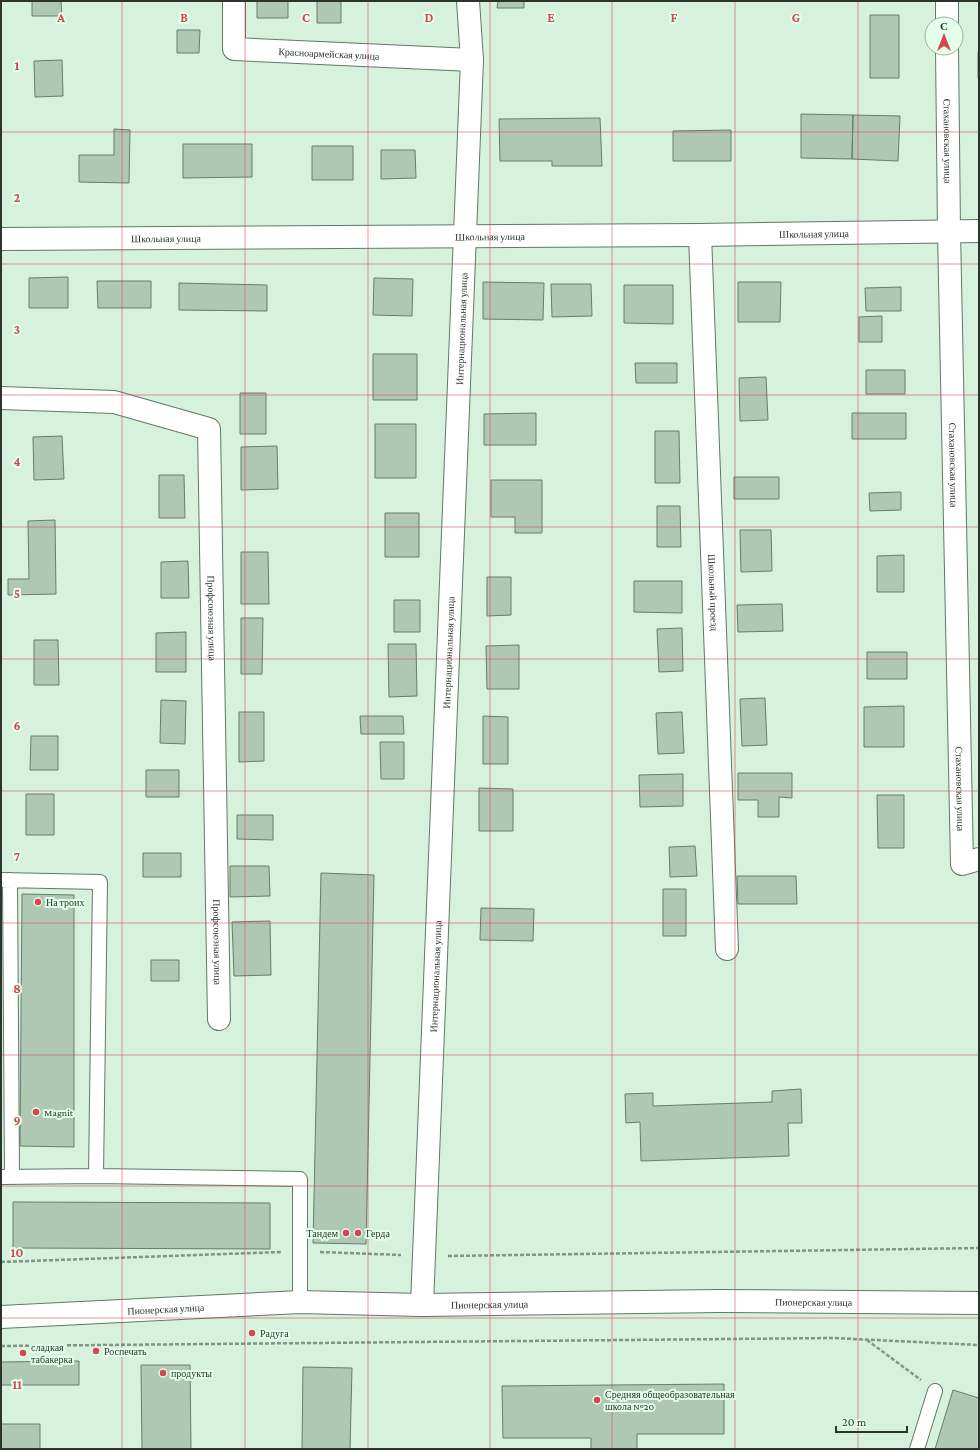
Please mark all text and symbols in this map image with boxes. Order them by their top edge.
text: A [56,10,65,25]
text: B [180,10,188,25]
text: C [302,10,310,25]
text: D [425,10,434,25]
text: E [547,10,555,25]
text: F [671,10,678,25]
text: G [792,10,800,25]
north arrow [924,16,964,56]
text: С [940,20,948,32]
street label: Красноармейская улица [278,46,380,62]
text: 1 [15,58,20,73]
street label: Стахановская улица [942,99,953,184]
text: 2 [14,190,21,205]
street label: Школьная улица [779,228,850,240]
street label: Школьная улица [455,231,526,242]
street label: Школьная улица [131,233,202,244]
street label: Интернациональная улица [454,272,469,385]
text: 3 [14,322,20,337]
street label: Стахановская улица [947,422,960,508]
text: 4 [13,454,21,469]
street label: Школьный проезд [706,554,720,632]
street label: Профсоюзная улица [205,575,218,662]
text: 5 [14,586,20,601]
street label: Интернациональная улица [441,596,456,709]
text: 6 [13,718,21,733]
street label: Стахановская улица [954,746,966,832]
text: 7 [14,849,20,864]
marker: На троих [33,897,43,907]
place label: На троих [46,897,84,908]
street label: Профсоюзная улица [211,899,223,986]
street label: Интернациональная улица [428,919,443,1033]
text: 8 [13,981,21,996]
marker: Magnit [31,1107,41,1117]
place label: Magnit [44,1107,74,1118]
text: 9 [13,1113,21,1128]
place label: Тандем [306,1228,339,1239]
marker: Тандем [341,1228,351,1238]
marker: Герда [353,1228,363,1238]
place label: Герда [366,1228,390,1239]
text: 10 [11,1245,23,1260]
street label: Пионерская улица [775,1296,853,1308]
street label: Пионерская улица [451,1299,529,1311]
street label: Пионерская улица [127,1302,205,1317]
marker: Радуга [247,1328,257,1338]
place label: Радуга [260,1328,289,1339]
place label: сладкая табакерка [31,1342,73,1365]
marker: Роспечать [91,1346,101,1356]
place label: Роспечать [104,1346,147,1357]
marker: сладкая табакерка [18,1348,28,1358]
marker: продукты [158,1368,168,1378]
place label: продукты [171,1368,212,1379]
text: 11 [12,1377,22,1392]
place label: Средняя общеобразовательная школа №20 [605,1389,735,1412]
marker: Средняя общеобразовательная школа №20 [592,1395,602,1405]
scale bar [836,1408,907,1434]
text: 20 m [842,1415,867,1429]

